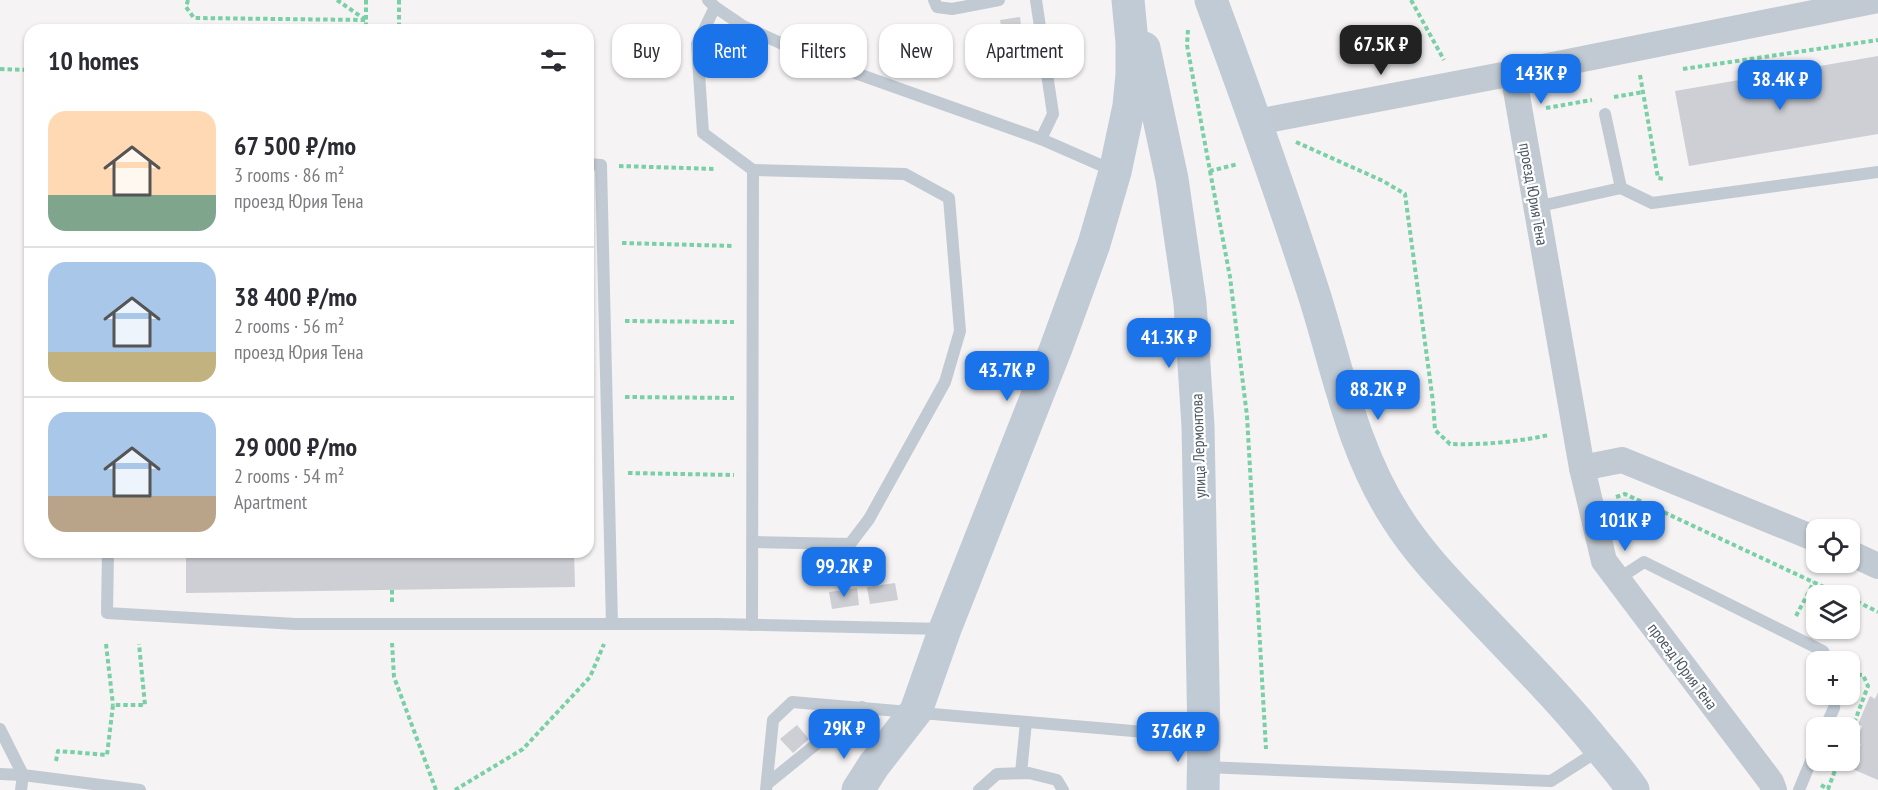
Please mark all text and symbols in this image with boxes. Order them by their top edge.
chip: Buy [612,24,681,78]
chip: Rent [693,24,768,78]
chip: Filters [780,24,867,78]
chip: New [879,24,953,78]
chip: Apartment [965,24,1084,78]
pin: 67.5K ₽ [1326,25,1436,76]
text: 67.5K ₽ [1354,31,1408,57]
text: 10 homes [48,44,139,77]
icon: filters [537,44,570,77]
pin: 143K ₽ [1492,54,1590,105]
text: 143K ₽ [1515,60,1567,86]
pin: 38.4K ₽ [1725,60,1835,111]
text: 38.4K ₽ [1752,66,1808,92]
text: 67 500 ₽/mo [234,129,356,162]
icon: home [96,135,168,207]
street label: проезд Юрия Тена [1515,141,1553,247]
text: 3 rooms · 86 m² [234,162,344,188]
text: проезд Юрия Тена [234,188,363,214]
text: 38 400 ₽/mo [234,280,357,313]
icon: home [96,286,168,358]
text: 2 rooms · 56 m² [234,313,344,339]
pin: 41.3K ₽ [1114,318,1224,369]
text: 41.3K ₽ [1141,324,1197,350]
text: проезд Юрия Тена [234,339,363,365]
pin: 43.7K ₽ [952,351,1062,402]
text: 43.7K ₽ [979,357,1035,383]
pin: 88.2K ₽ [1323,370,1433,421]
text: 88.2K ₽ [1350,376,1406,402]
street label: улица Лермонтова [1186,393,1210,499]
text: 29 000 ₽/mo [234,430,357,463]
icon: home [96,436,168,508]
text: 2 rooms · 54 m² [234,463,344,489]
text: Apartment [234,489,307,515]
pin: 101K ₽ [1576,501,1674,552]
text: 101K ₽ [1599,507,1651,533]
map controls [1806,519,1860,771]
button: locate [1806,519,1860,573]
pin: 99.2K ₽ [789,547,899,598]
text: 99.2K ₽ [816,553,872,579]
button: layers [1806,585,1860,639]
street label: проезд Юрия Тена [1644,619,1722,713]
button: + [1806,651,1860,705]
pin: 29K ₽ [802,709,886,760]
pin: 37.6K ₽ [1123,712,1233,763]
text: 29K ₽ [823,715,865,741]
button: − [1806,717,1860,771]
text: 37.6K ₽ [1151,718,1205,744]

